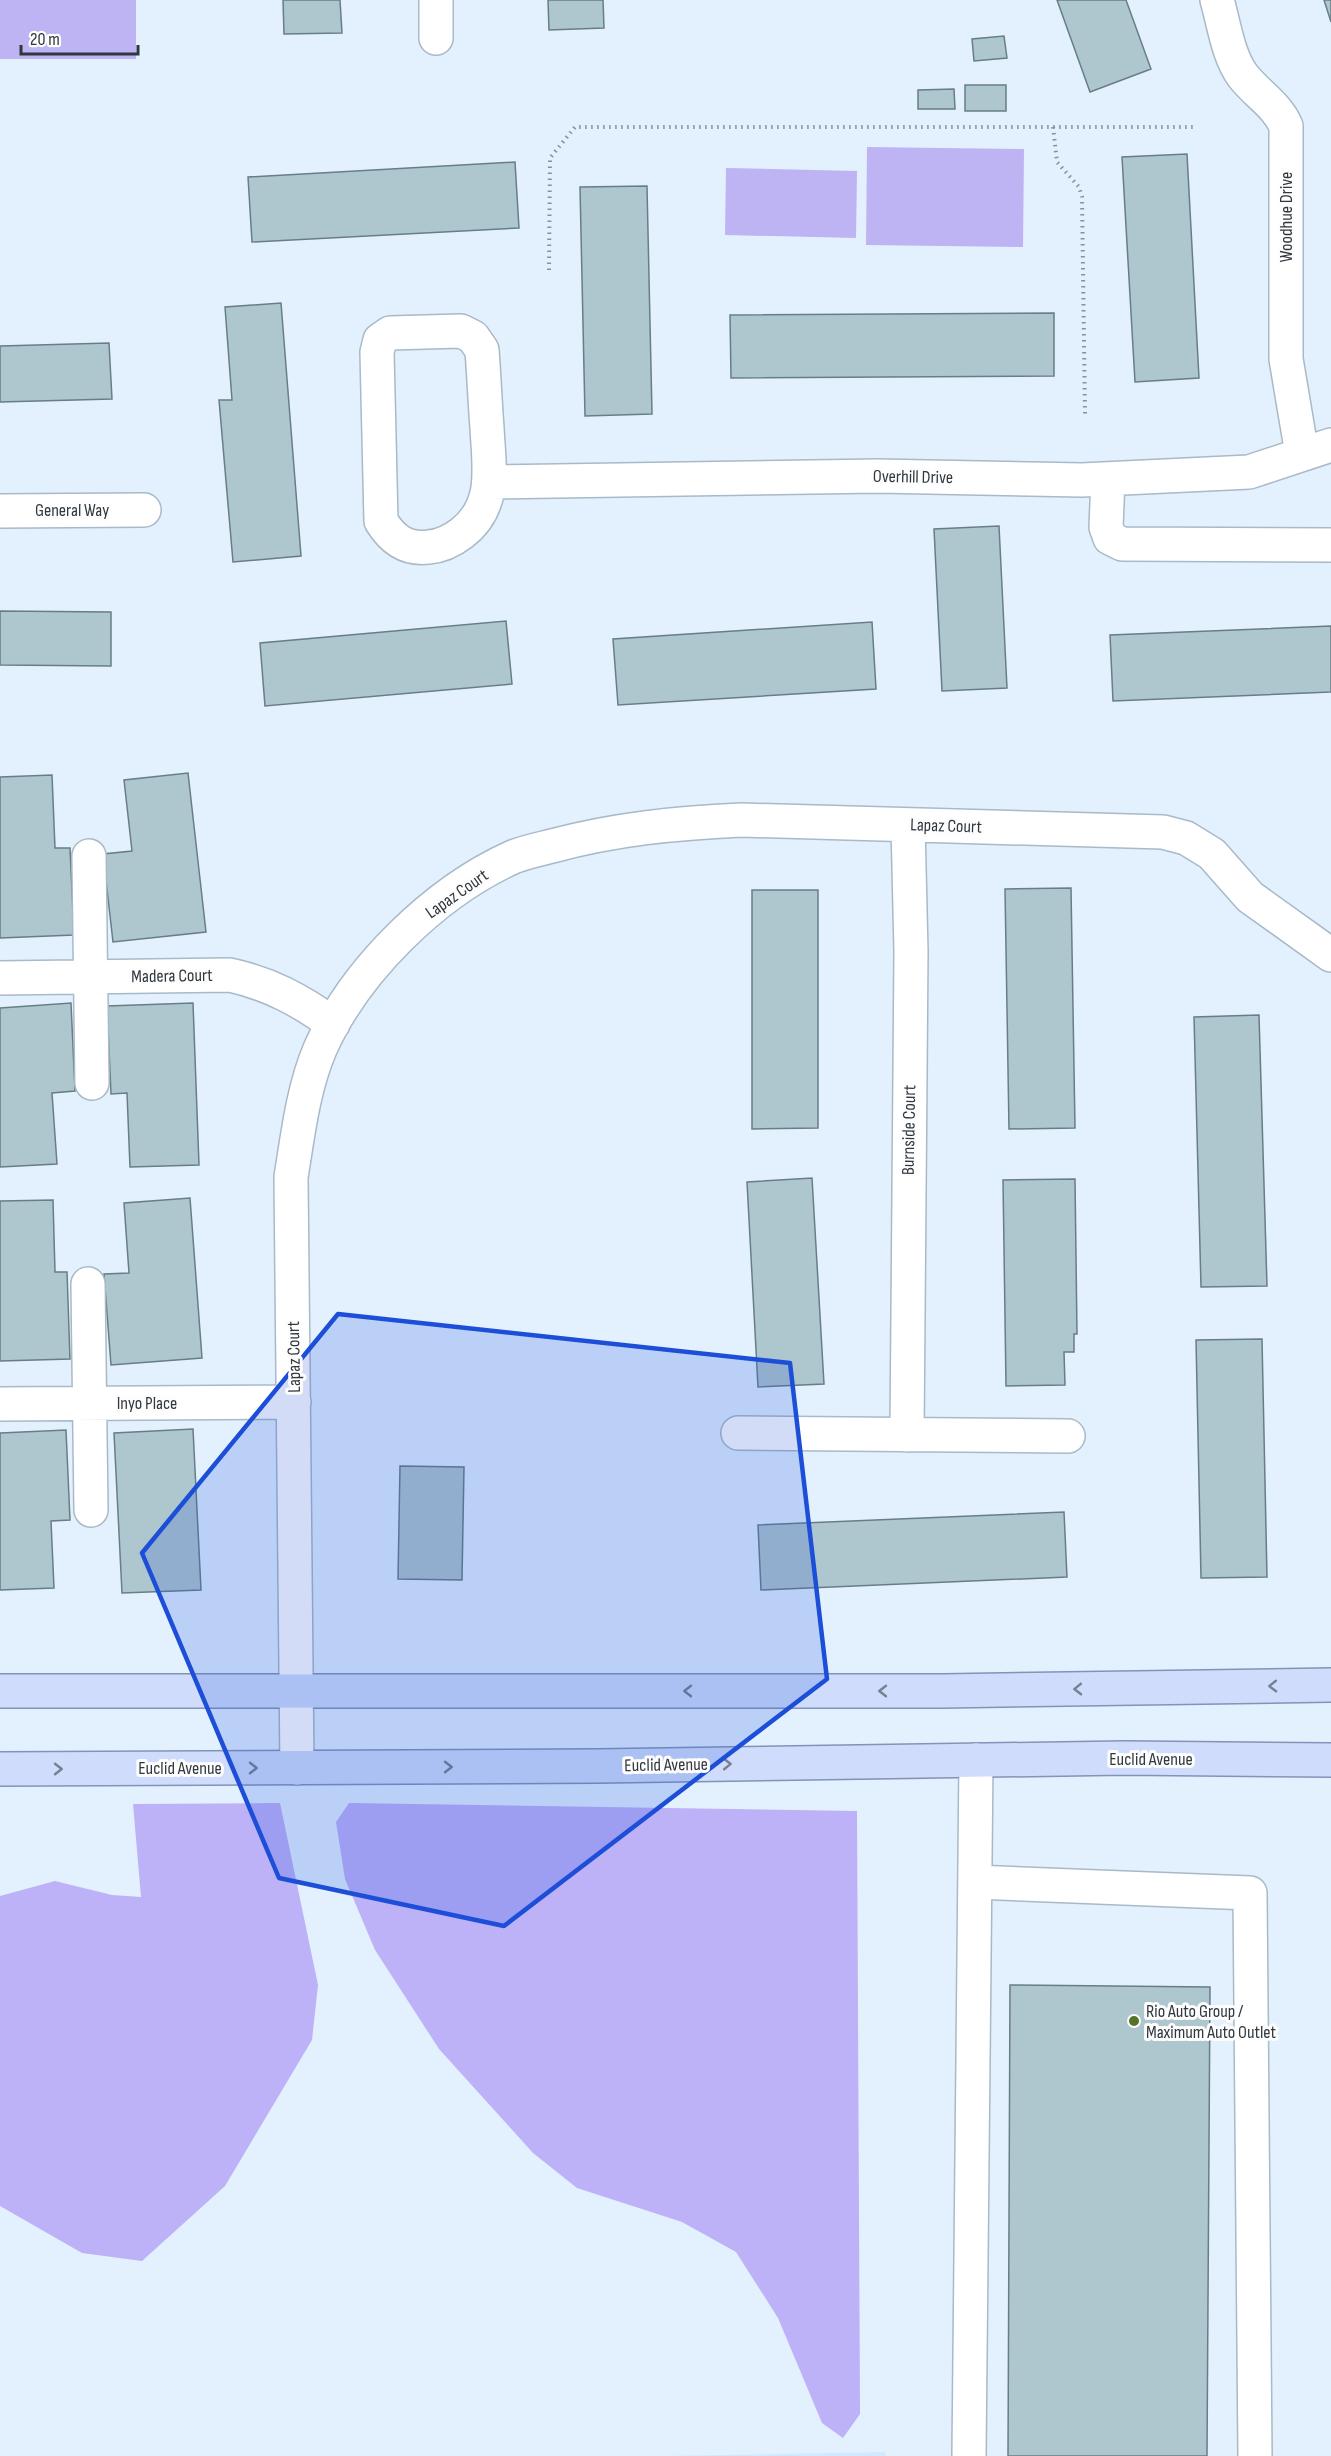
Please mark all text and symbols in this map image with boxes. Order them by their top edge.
scale bar [21,18,138,56]
text: 20 m [30,29,60,50]
street label: Woodhue Drive [1276,172,1297,262]
street label: Overhill Drive [873,466,953,488]
street label: General Way [35,500,109,521]
street label: Lapaz Court [910,814,983,838]
street label: Lapaz Court [422,865,493,923]
street label: Madera Court [131,965,213,987]
street label: Burnside Court [898,1084,920,1175]
street label: Lapaz Court [283,1320,305,1393]
street label: Inyo Place [117,1393,177,1414]
one-way arrow [1268,1680,1277,1692]
one-way arrow [1073,1683,1082,1695]
one-way arrow [683,1685,692,1697]
one-way arrow [878,1685,887,1697]
street label: Euclid Avenue [1109,1749,1193,1770]
street label: Euclid Avenue [624,1754,708,1776]
street label: Euclid Avenue [138,1758,222,1779]
one-way arrow [723,1758,732,1770]
one-way arrow [444,1761,453,1773]
one-way arrow [249,1762,258,1774]
one-way arrow [54,1763,63,1775]
place label: Rio Auto Group / Maximum Auto Outlet [1146,2001,1277,2043]
marker: Rio Auto Group / Maximum Auto Outlet [1127,2014,1141,2028]

